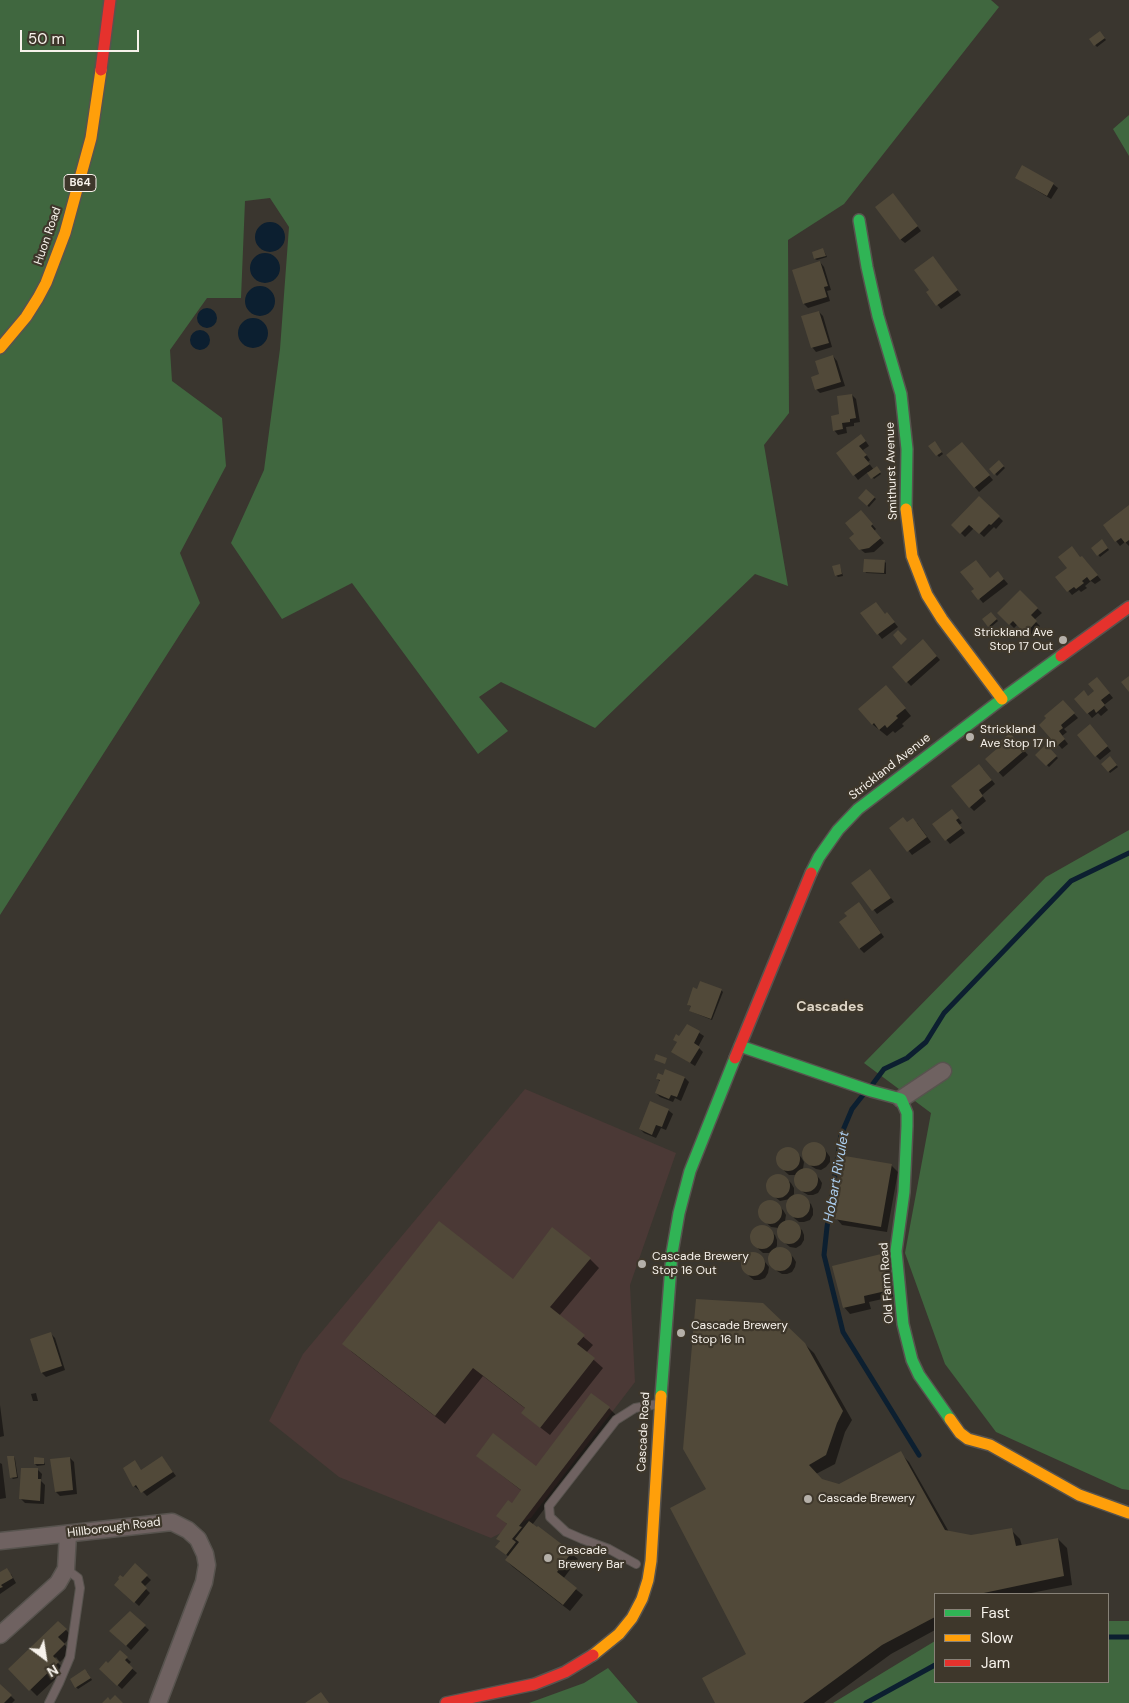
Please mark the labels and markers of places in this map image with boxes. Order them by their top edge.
place label: Strickland Ave Stop 17 Out [974,626,1053,654]
marker: Strickland Ave Stop 17 Out [1057,634,1069,646]
place label: Strickland Ave Stop 17 In [980,723,1056,751]
marker: Strickland Ave Stop 17 In [964,731,976,743]
place label: Cascade Brewery Stop 16 Out [652,1250,749,1278]
marker: Cascade Brewery Stop 16 Out [636,1258,648,1270]
place label: Cascade Brewery Stop 16 In [691,1319,788,1347]
marker: Cascade Brewery Stop 16 In [675,1327,687,1339]
place label: Cascade Brewery [818,1492,915,1506]
marker: Cascade Brewery [802,1493,814,1505]
place label: Cascade Brewery Bar [558,1544,624,1572]
marker: Cascade Brewery Bar [542,1552,554,1564]

